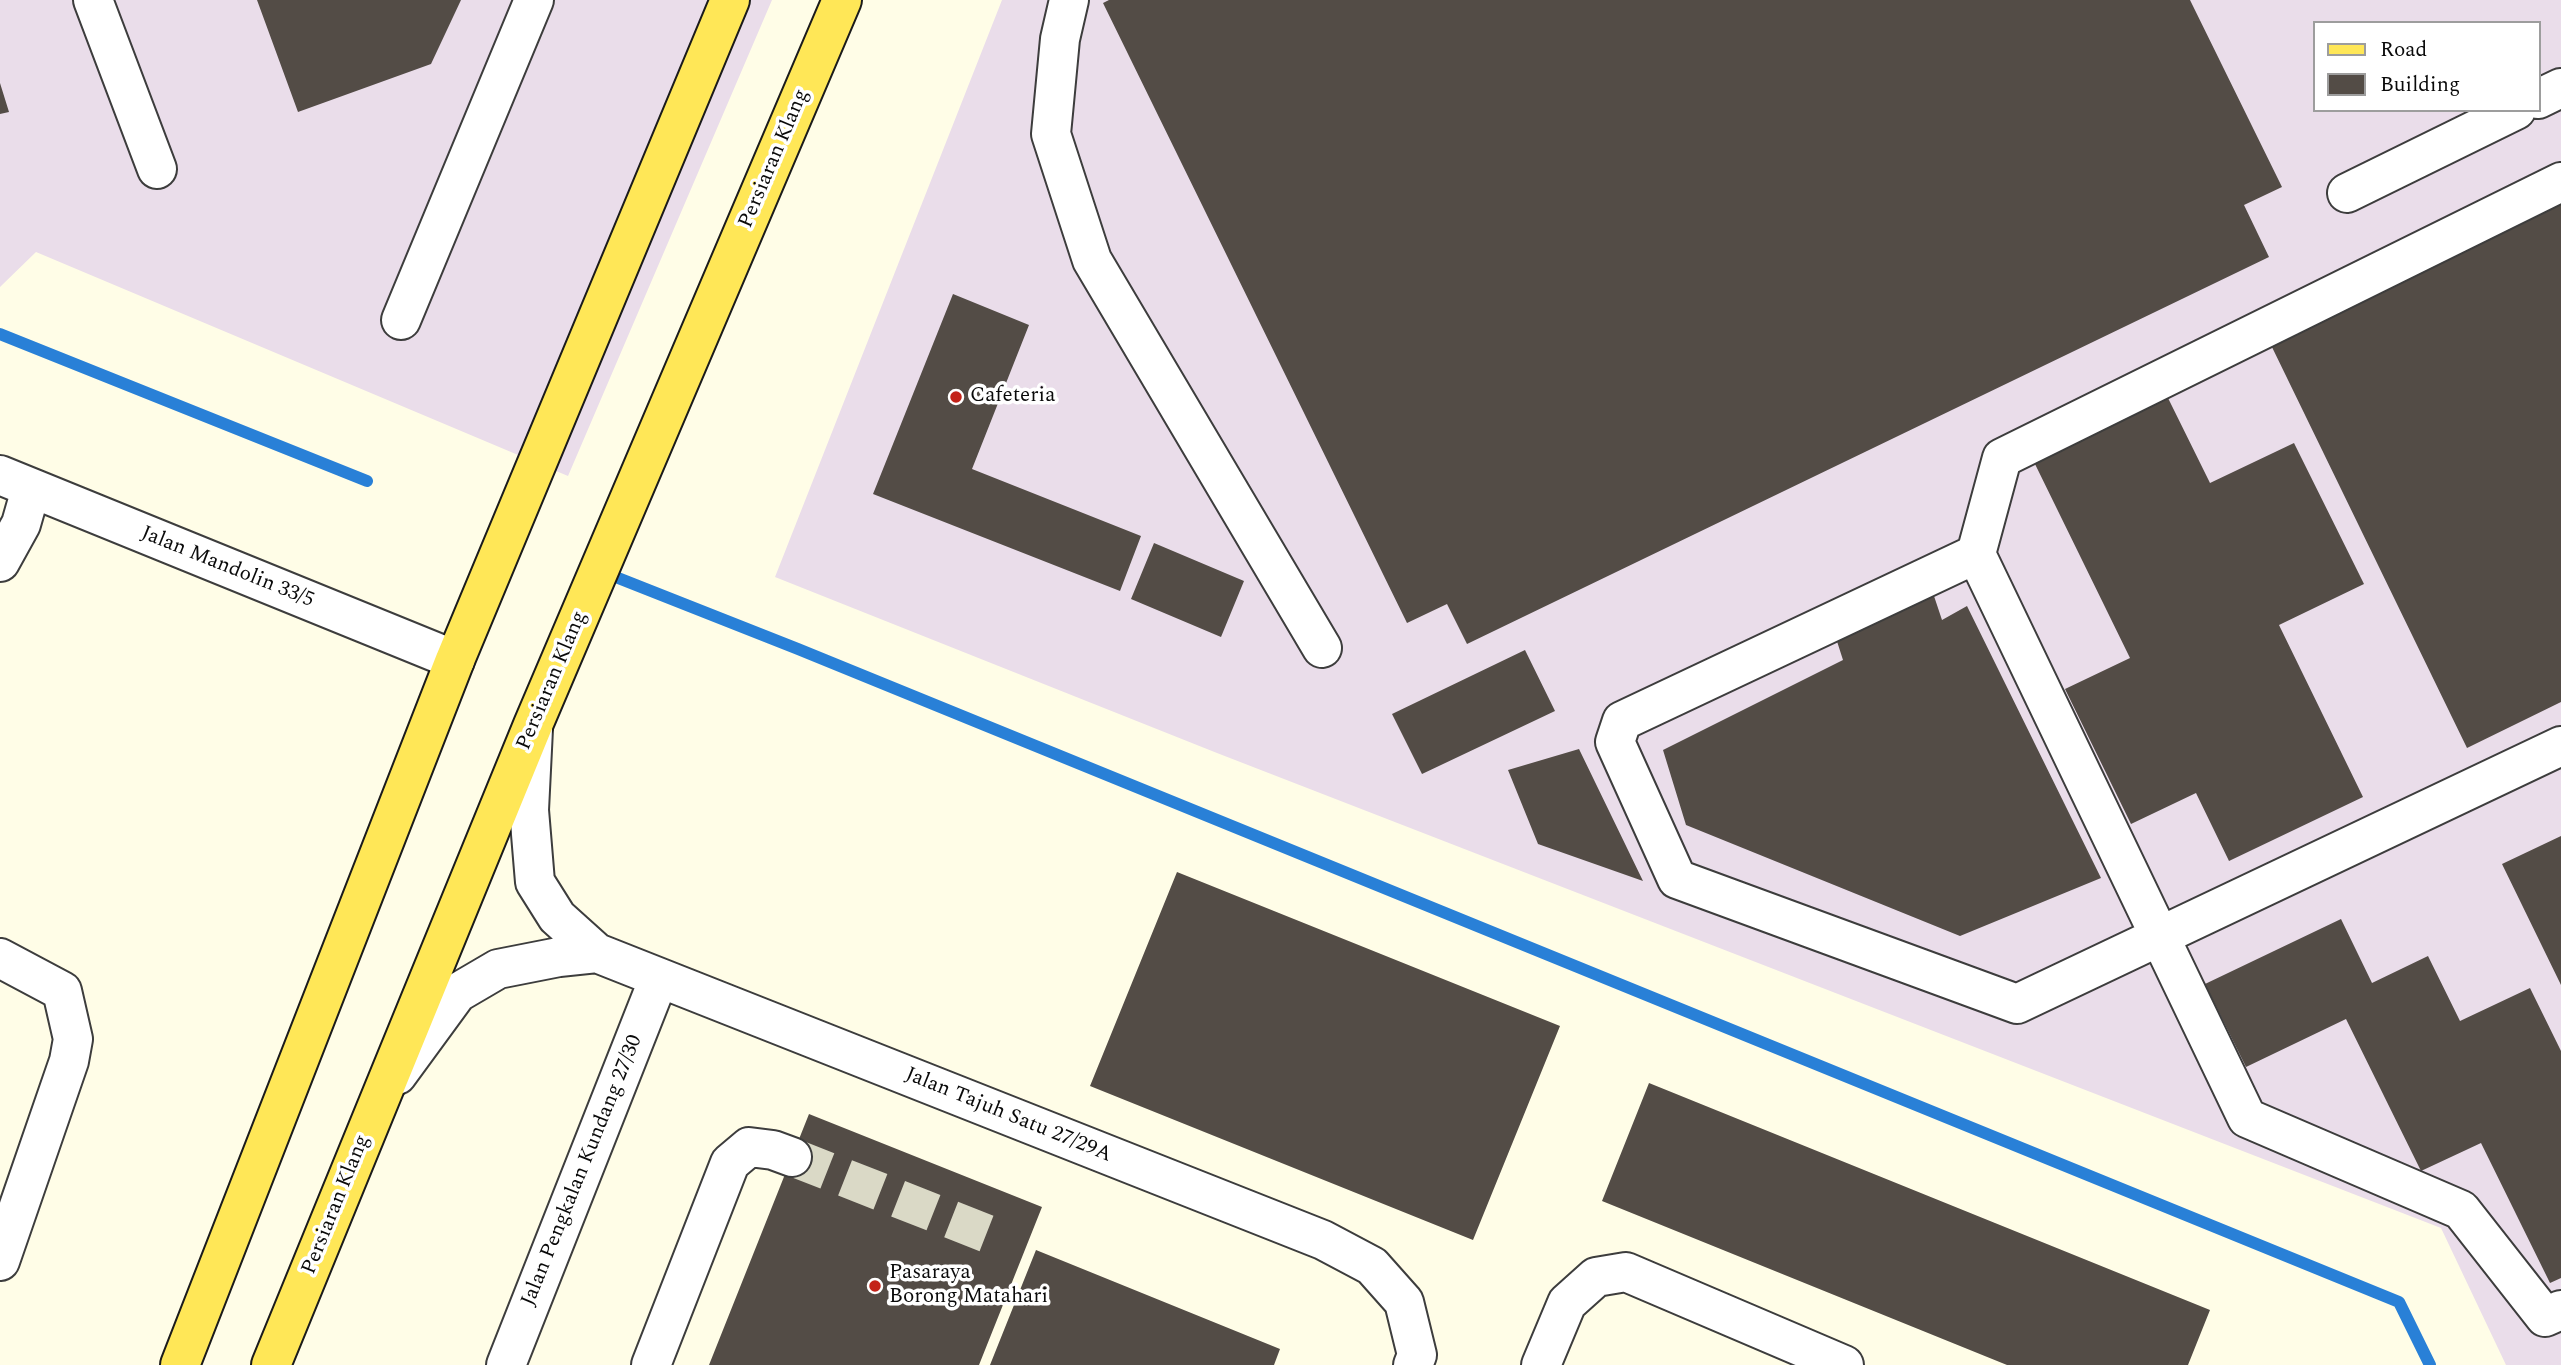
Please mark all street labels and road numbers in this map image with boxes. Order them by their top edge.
street label: Persiaran Klang [734,86,816,232]
street label: Jalan Mandolin 33/5 [137,522,317,614]
street label: Persiaran Klang [512,608,594,754]
street label: Jalan Pengkalan Kundang 27/30 [517,1032,649,1310]
street label: Jalan Tajuh Satu 27/29A [901,1063,1115,1169]
street label: Persiaran Klang [298,1131,376,1279]

